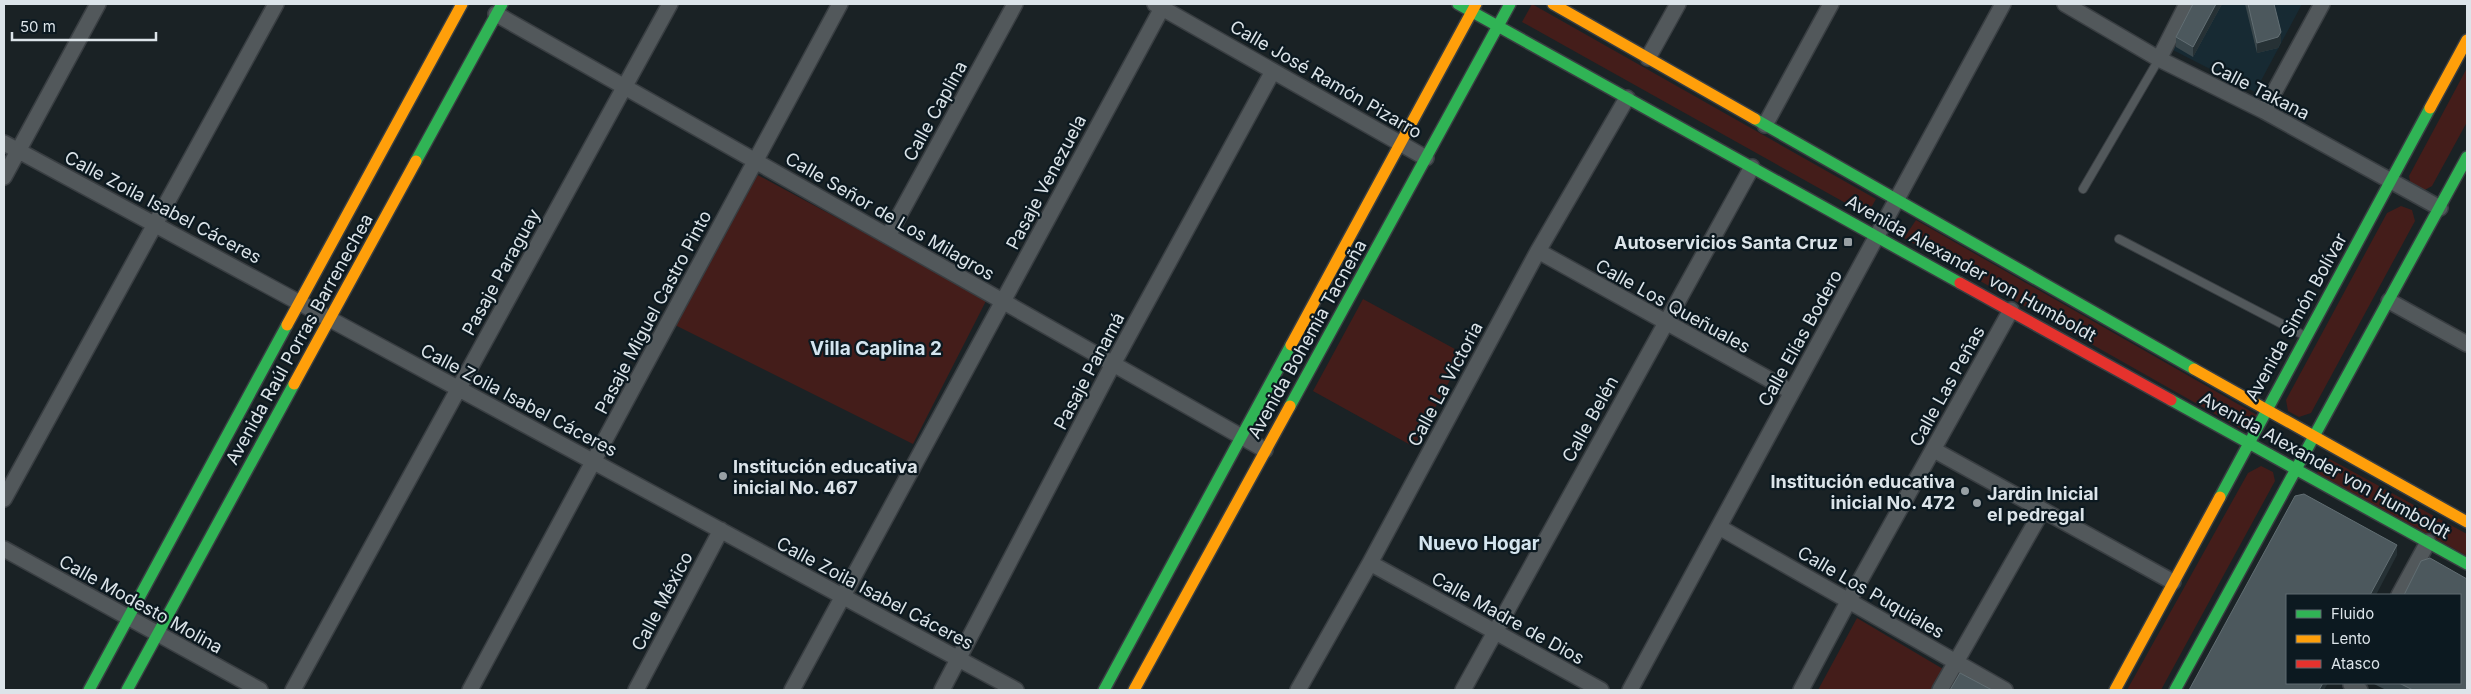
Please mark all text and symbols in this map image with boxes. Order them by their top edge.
scale bar [12,10,156,42]
street label: Calle José Ramón Pizarro [1226,15,1426,143]
text: 50 m [20,17,56,36]
street label: Calle Takana [2207,56,2313,124]
street label: Calle Caplina [899,57,971,165]
street label: Pasaje Venezuela [1002,111,1090,253]
street label: Calle Zoila Isabel Cáceres [61,146,265,268]
street label: Calle Señor de Los Milagros [782,147,998,285]
street label: Avenida Alexander von Humboldt [1842,190,2100,346]
street label: Pasaje Paraguay [458,205,544,339]
street label: Pasaje Miguel Castro Pinto [590,207,716,417]
street label: Avenida Raúl Porras Barrenechea [221,210,377,468]
street label: Avenida Simón Bolívar [2241,229,2351,405]
place label: Autoservicios Santa Cruz [1614,232,1838,253]
street label: Avenida Bohemia Tacneña [1243,236,1371,442]
marker: Autoservicios Santa Cruz [1842,236,1854,248]
street label: Calle Los Queñuales [1592,255,1754,357]
street label: Calle Elías Bodero [1754,266,1846,410]
street label: Pasaje Panamá [1049,309,1129,433]
street label: Calle La Victoria [1403,318,1487,450]
street label: Calle Las Peñas [1905,322,1989,450]
district label: Villa Caplina 2 [810,337,942,360]
street label: Calle Zoila Isabel Cáceres [417,339,621,461]
street label: Calle Belén [1558,372,1622,466]
street label: Avenida Alexander von Humboldt [2196,387,2454,543]
place label: Institución educativa inicial No. 467 [733,456,918,498]
marker: Institución educativa inicial No. 467 [717,470,729,482]
place label: Institución educativa inicial No. 472 [1770,471,1955,513]
place label: Jardin Inicial el pedregal [1987,483,2099,525]
marker: Institución educativa inicial No. 472 [1959,485,1971,497]
marker: Jardin Inicial el pedregal [1971,497,1983,509]
street label: Calle Zoila Isabel Cáceres [773,532,977,654]
district label: Nuevo Hogar [1418,532,1540,555]
street label: Calle Los Puquiales [1794,541,1948,643]
street label: Calle México [627,548,697,654]
street label: Calle Modesto Molina [56,550,226,658]
street label: Calle Madre de Dios [1428,567,1588,669]
legend [2286,594,2461,684]
text: Fluido [2331,604,2374,623]
text: Lento [2331,629,2371,648]
text: Atasco [2331,654,2380,673]

